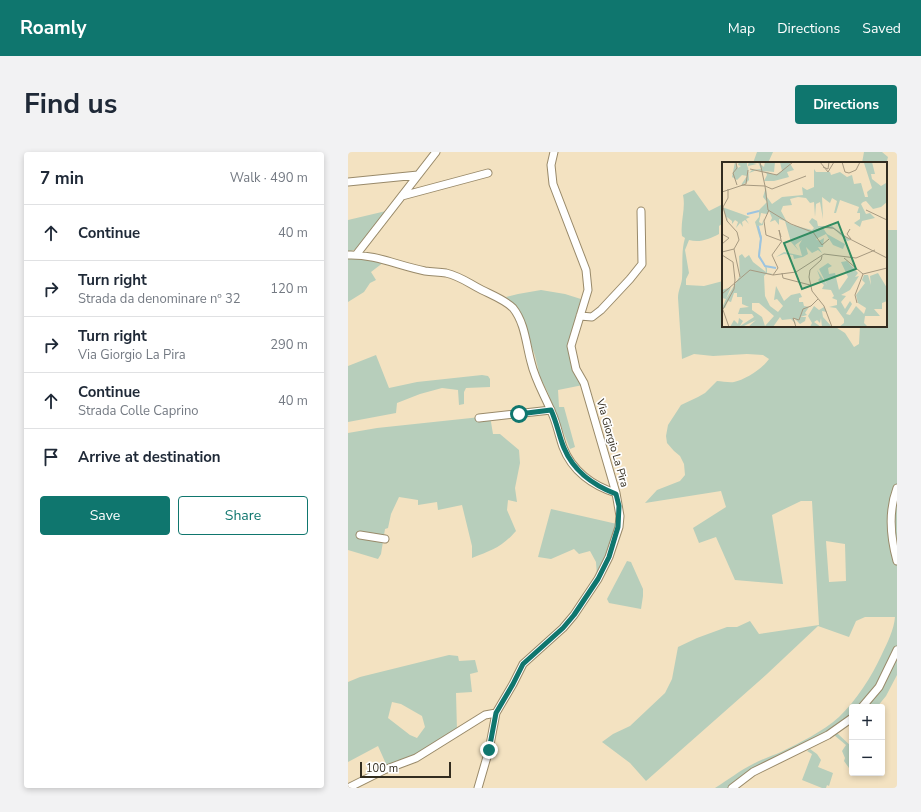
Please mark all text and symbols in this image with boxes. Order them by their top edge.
text: Roamly [20,15,87,41]
text: Map [728,19,755,38]
text: Directions [777,19,840,38]
text: Saved [862,19,901,38]
text: Find us [24,85,118,123]
button: Directions [795,85,897,124]
inset map [722,162,887,327]
text: 7 min [40,167,84,190]
text: Walk · 490 m [230,169,308,187]
icon: ahead [40,222,62,244]
text: Continue [78,223,140,243]
text: 40 m [278,224,308,242]
text: Turn right [78,270,147,290]
icon: right [40,278,62,300]
text: 120 m [270,280,308,298]
text: Strada da denominare nº 32 [78,290,240,308]
text: Turn right [78,326,147,346]
icon: right [40,334,62,356]
text: 290 m [270,336,308,354]
text: Via Giorgio La Pira [78,346,186,364]
text: Continue [78,382,140,402]
icon: ahead [40,390,62,412]
text: 40 m [278,392,308,410]
street label: Via Giorgio La Pira [592,396,632,489]
text: Strada Colle Caprino [78,402,199,420]
route start [510,405,528,423]
icon: arrive [40,446,62,468]
text: Arrive at destination [78,447,221,467]
button: Save [40,496,170,535]
button: Share [178,496,308,535]
map controls [849,704,885,776]
button: + [849,704,885,740]
button: − [849,740,885,776]
route end [480,741,498,759]
scale bar [360,760,451,779]
text: 100 m [366,761,398,776]

